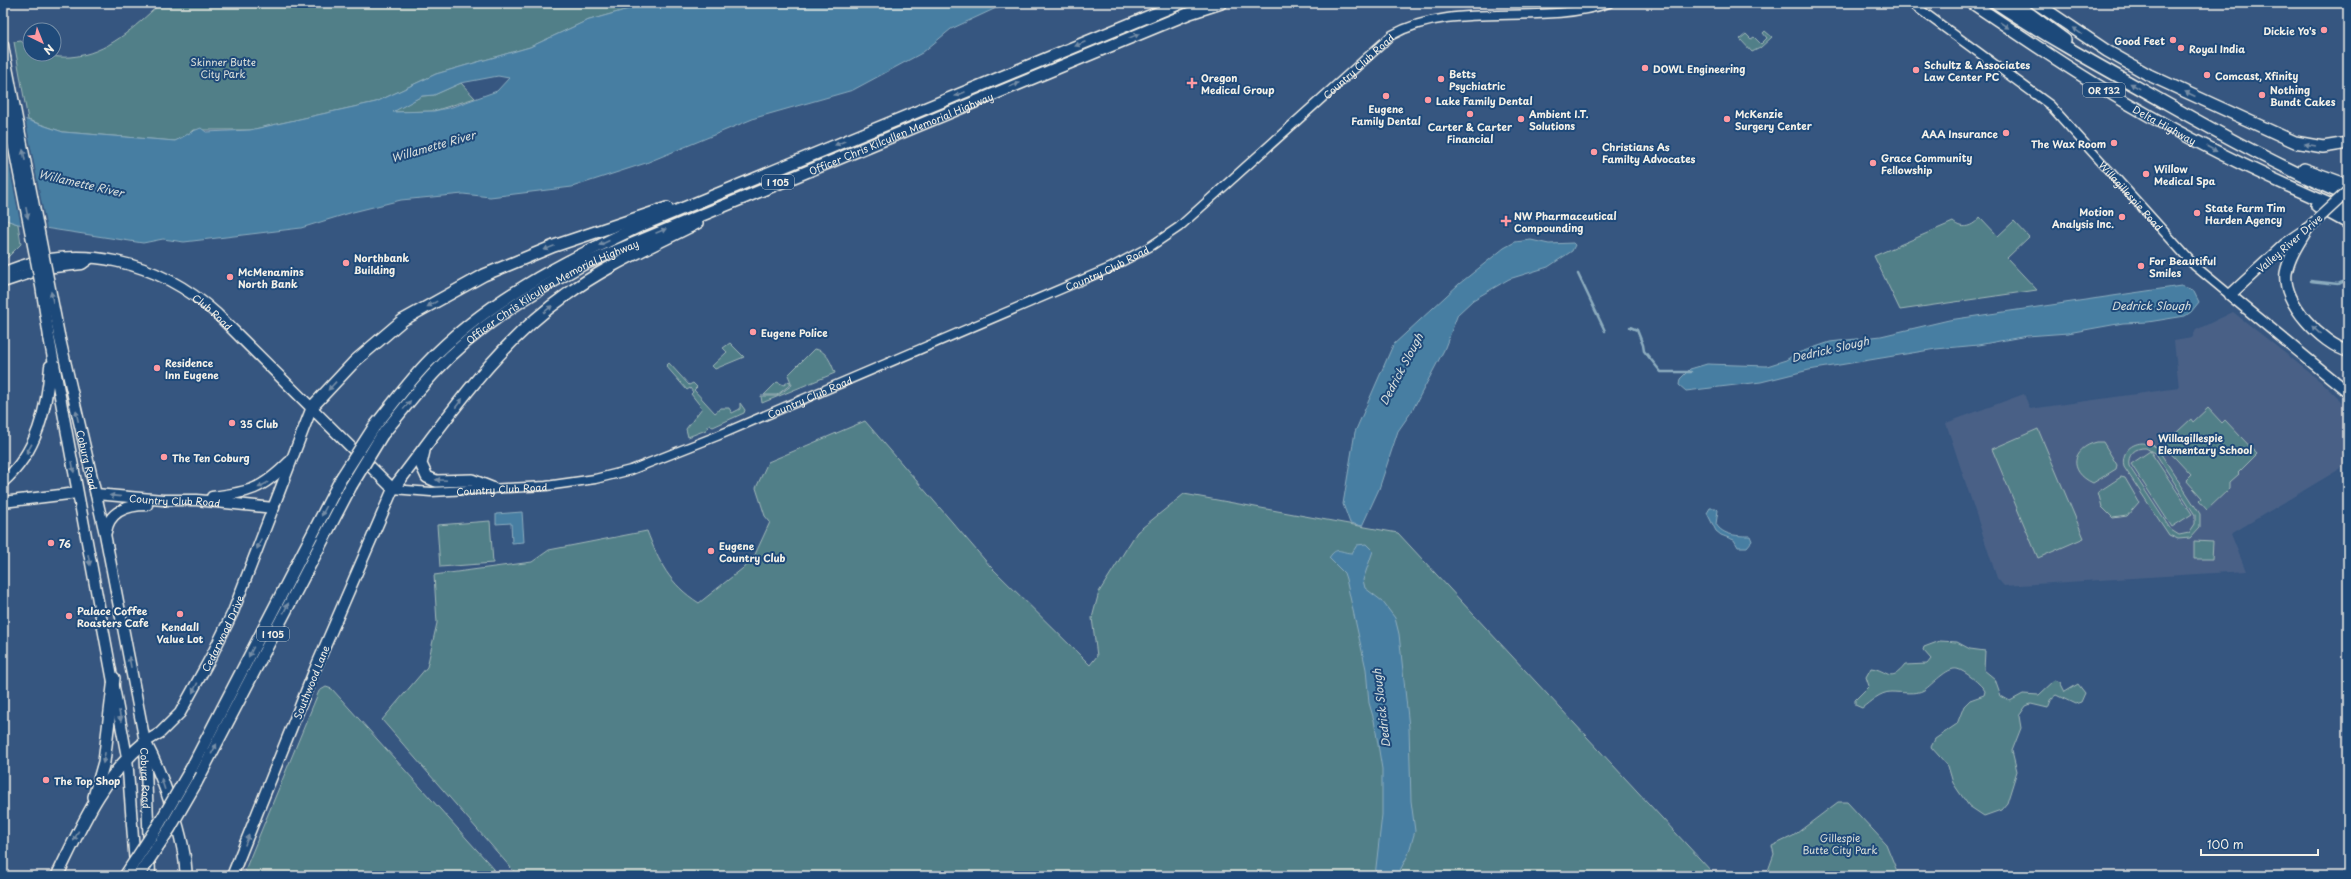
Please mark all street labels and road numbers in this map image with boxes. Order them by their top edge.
street label: Country Club Road [1319,29,1397,102]
road number: OR 132 [2083,83,2125,97]
street label: Officer Chris Kilcullen Memorial Highway [806,88,996,178]
street label: Delta Highway [2131,101,2199,149]
street label: Willagillespie Road [2096,157,2167,234]
road number: I 105 [762,175,794,189]
street label: Valley River Drive [2253,210,2326,277]
street label: Officer Chris Kilcullen Memorial Highway [462,235,641,347]
street label: Country Club Road [1063,241,1151,294]
street label: Club Road [190,290,236,333]
street label: Country Club Road [765,372,855,421]
street label: Coburg Road [74,428,102,491]
street label: Country Club Road [456,478,548,498]
street label: Country Club Road [129,490,221,510]
street label: Cedarwood Drive [197,593,246,674]
road number: I 105 [257,627,289,641]
street label: Southwood Lane [289,642,333,721]
street label: Coburg Road [138,747,155,809]

